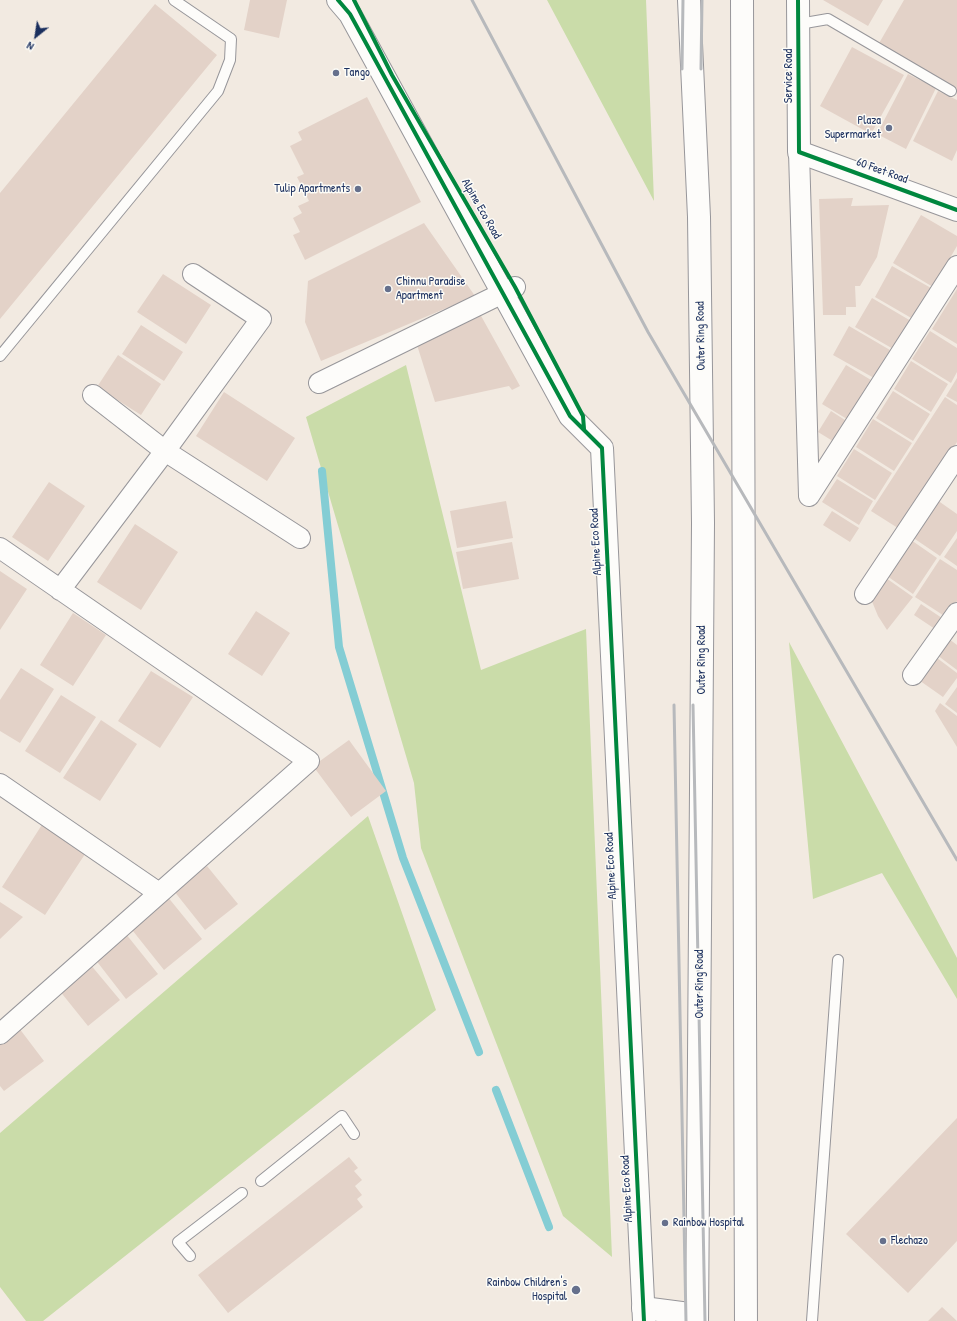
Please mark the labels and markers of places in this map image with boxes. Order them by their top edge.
place label: Tango [344,66,370,80]
marker: Tango [331,68,341,78]
place label: Plaza Supermarket [825,114,881,142]
marker: Plaza Supermarket [884,123,894,133]
place label: Tulip Apartments [274,182,350,196]
marker: Tulip Apartments [353,184,363,194]
place label: Chinnu Paradise Apartment [396,275,465,303]
marker: Chinnu Paradise Apartment [383,284,393,294]
place label: Rainbow Hospital [673,1216,744,1230]
marker: Rainbow Hospital [660,1218,670,1228]
place label: Flechazo [891,1234,928,1248]
marker: Flechazo [878,1236,888,1246]
place label: Rainbow Children's Hospital [487,1276,567,1304]
marker: Rainbow Children's Hospital [570,1284,582,1296]

